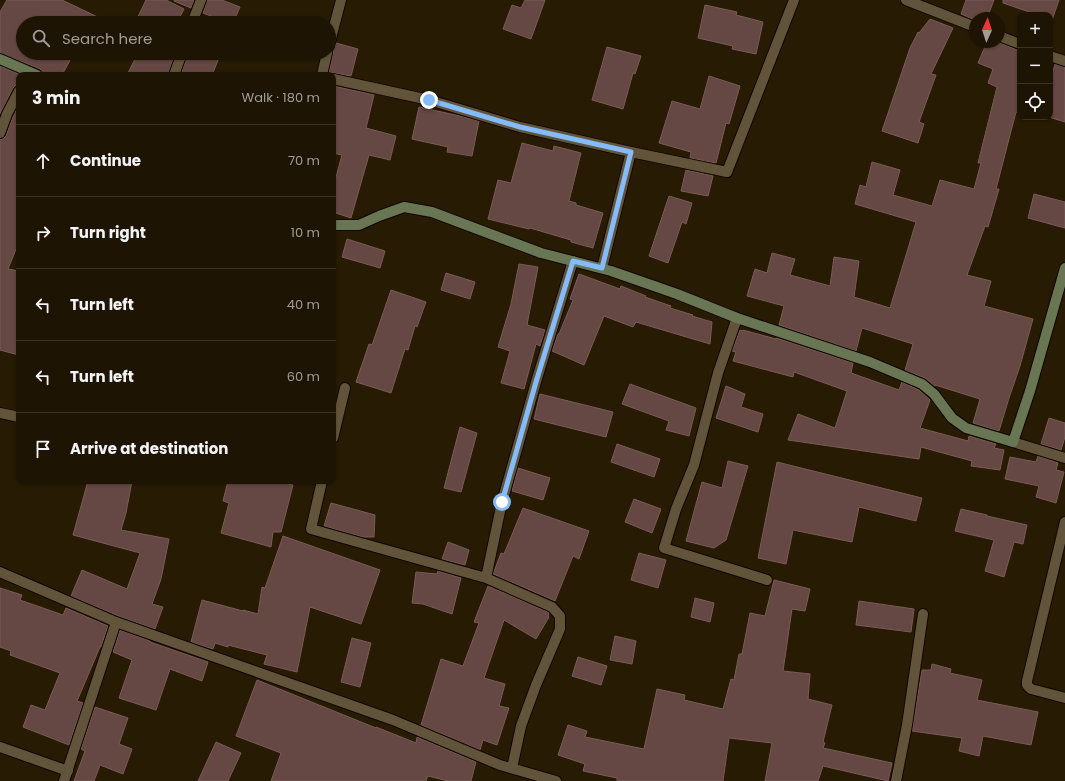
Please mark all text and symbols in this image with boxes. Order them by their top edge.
north arrow [969,12,1005,48]
map controls [1017,12,1053,120]
button: + [1017,12,1053,48]
search box [16,16,336,60]
icon: search [30,27,52,49]
text: Search here [62,28,152,49]
button: − [1017,48,1053,84]
button: locate [1017,84,1053,120]
text: 3 min [32,86,80,110]
text: Walk · 180 m [242,88,320,107]
route end [420,91,438,109]
icon: ahead [32,150,54,172]
text: Continue [70,150,141,171]
text: 70 m [288,151,320,170]
icon: right [32,222,54,244]
text: Turn right [70,222,146,243]
text: 10 m [291,223,320,242]
icon: left [32,294,54,316]
text: Turn left [70,294,134,315]
text: 40 m [287,295,320,314]
icon: left [32,366,54,388]
text: Turn left [70,366,134,387]
text: 60 m [287,367,320,386]
icon: arrive [32,438,54,460]
text: Arrive at destination [70,438,228,459]
route start [493,493,511,511]

